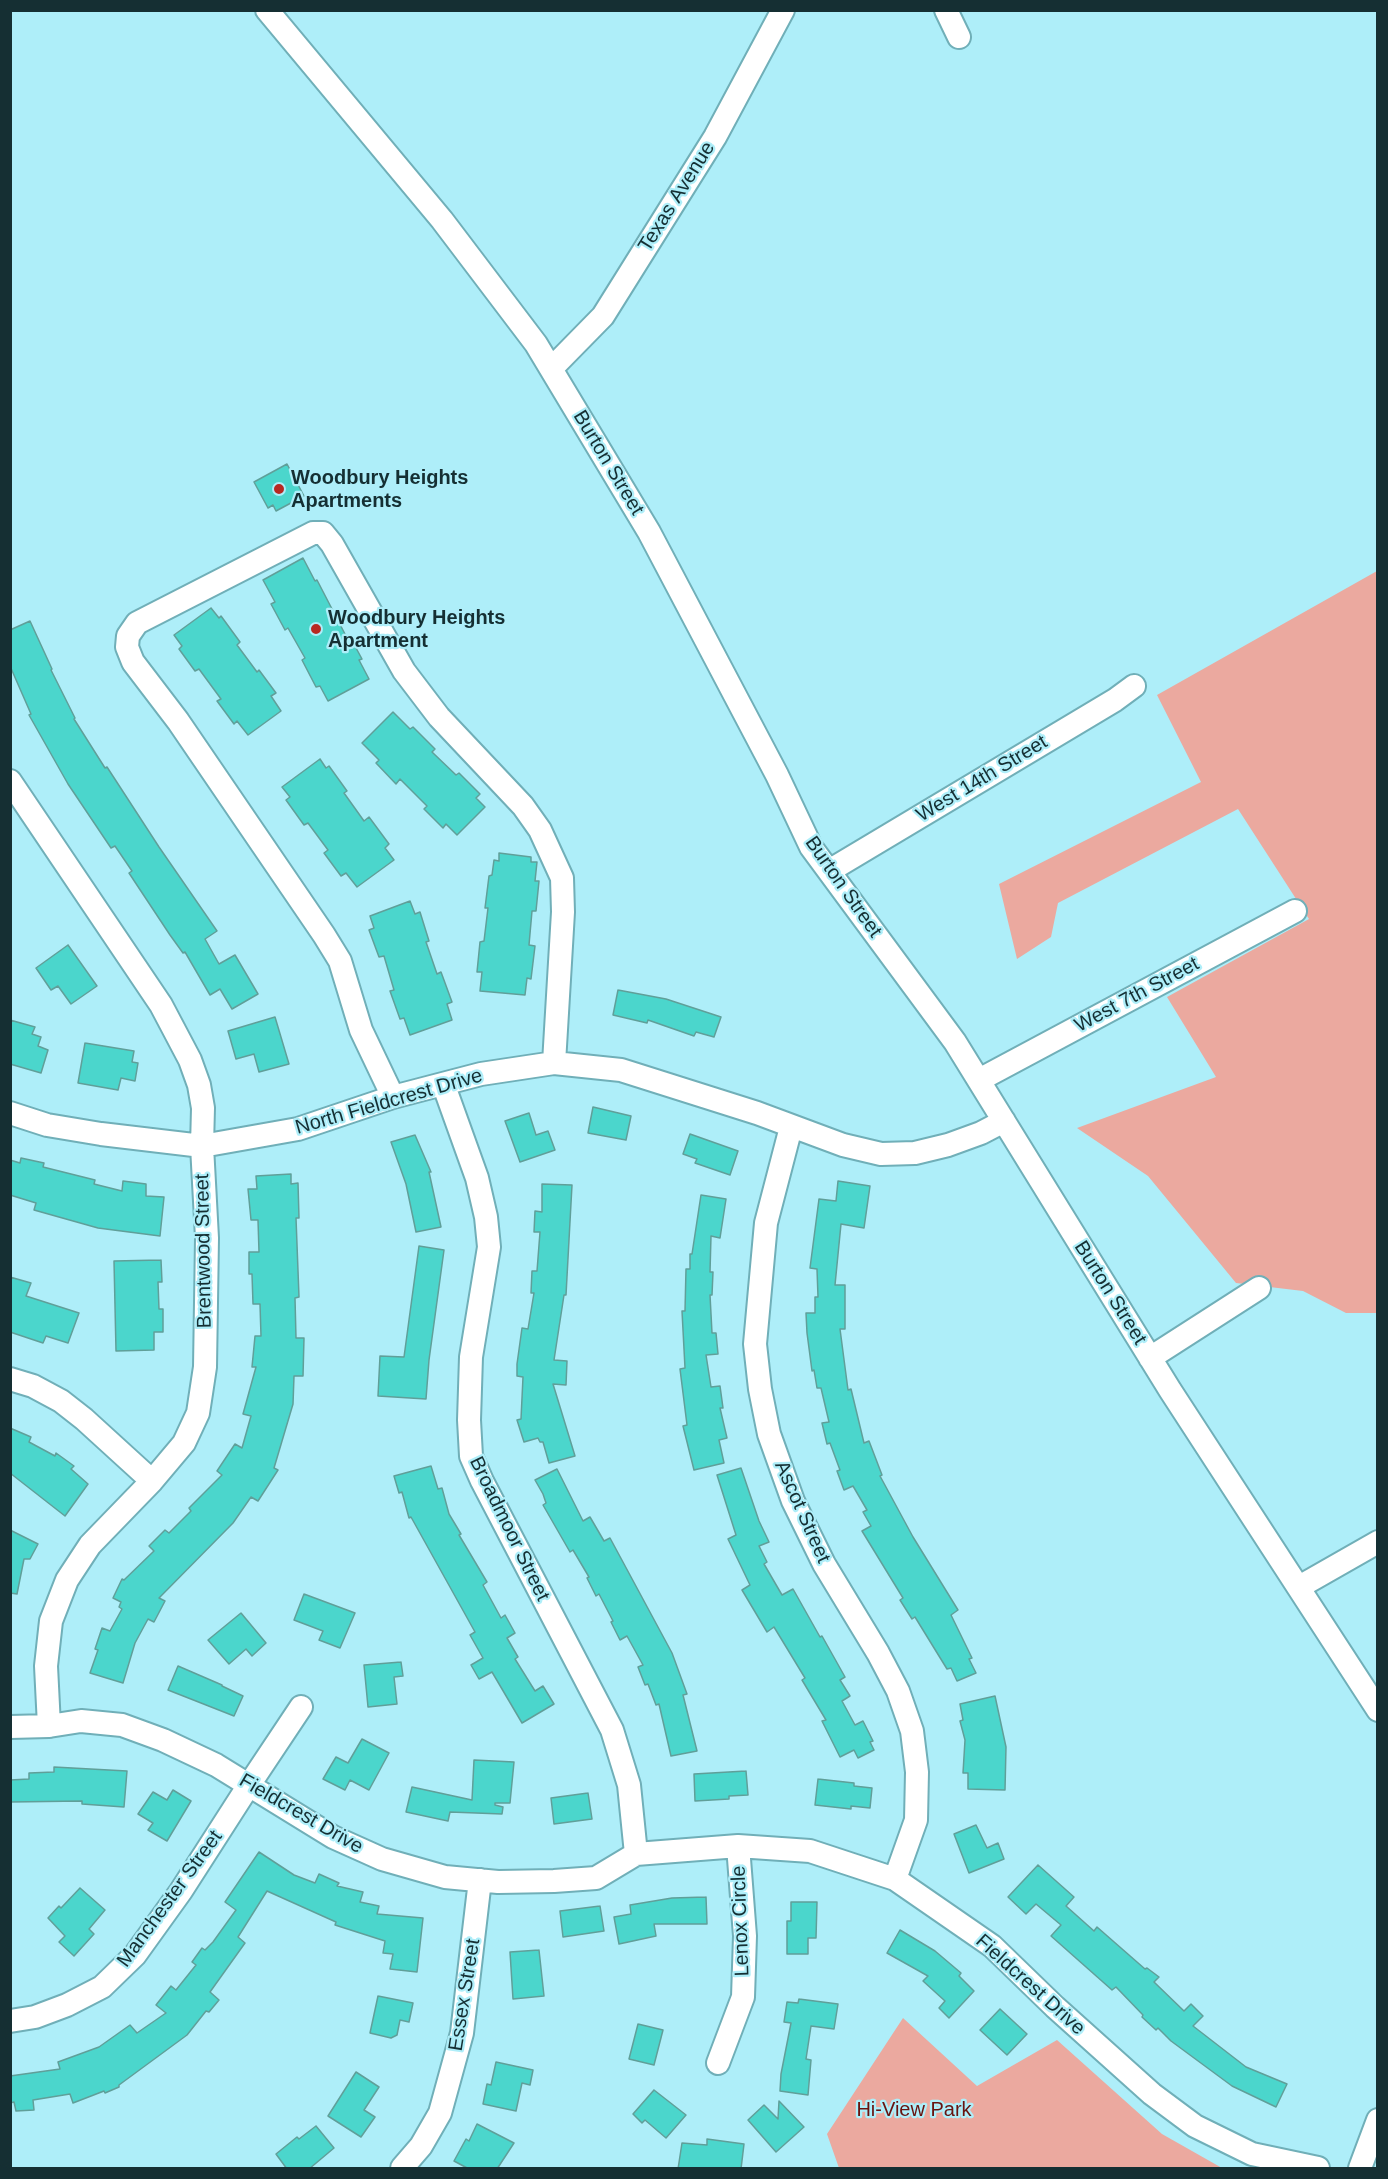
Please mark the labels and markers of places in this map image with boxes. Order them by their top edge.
place label: Woodbury Heights Apartments [291,466,468,513]
marker: Woodbury Heights Apartments [272,482,286,496]
place label: Woodbury Heights Apartment [328,606,505,653]
marker: Woodbury Heights Apartment [309,622,323,636]

